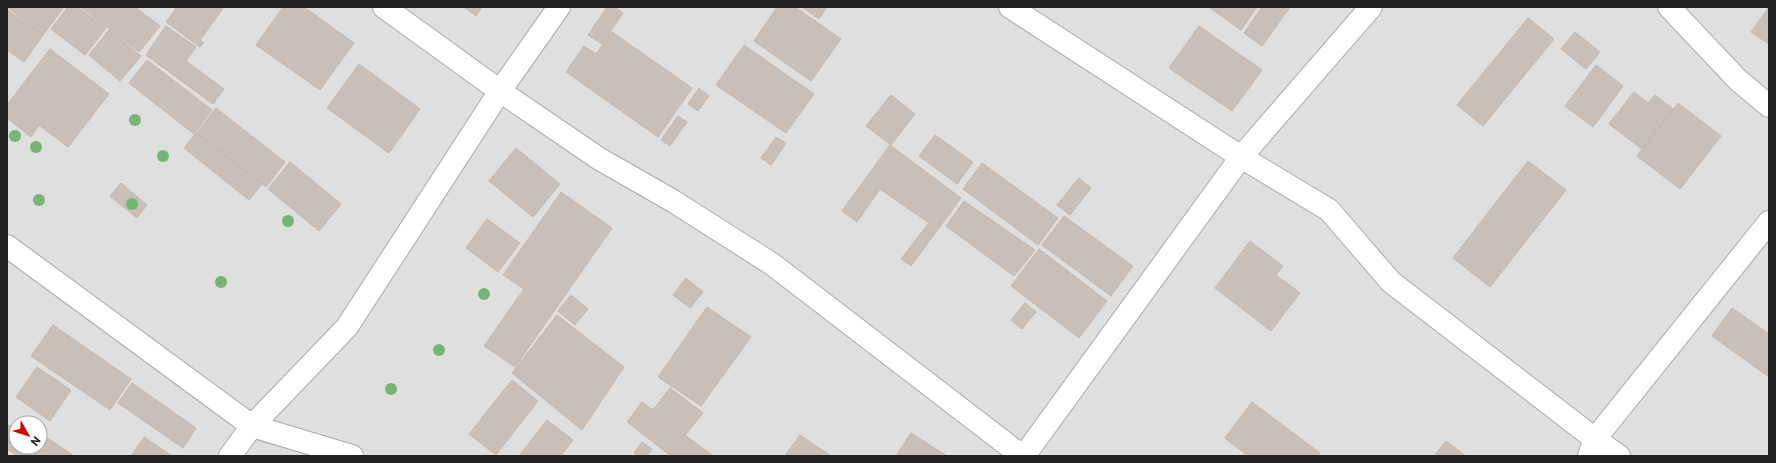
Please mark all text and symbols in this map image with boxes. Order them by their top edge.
north arrow [8,415,48,455]
text: N [29,434,44,449]

